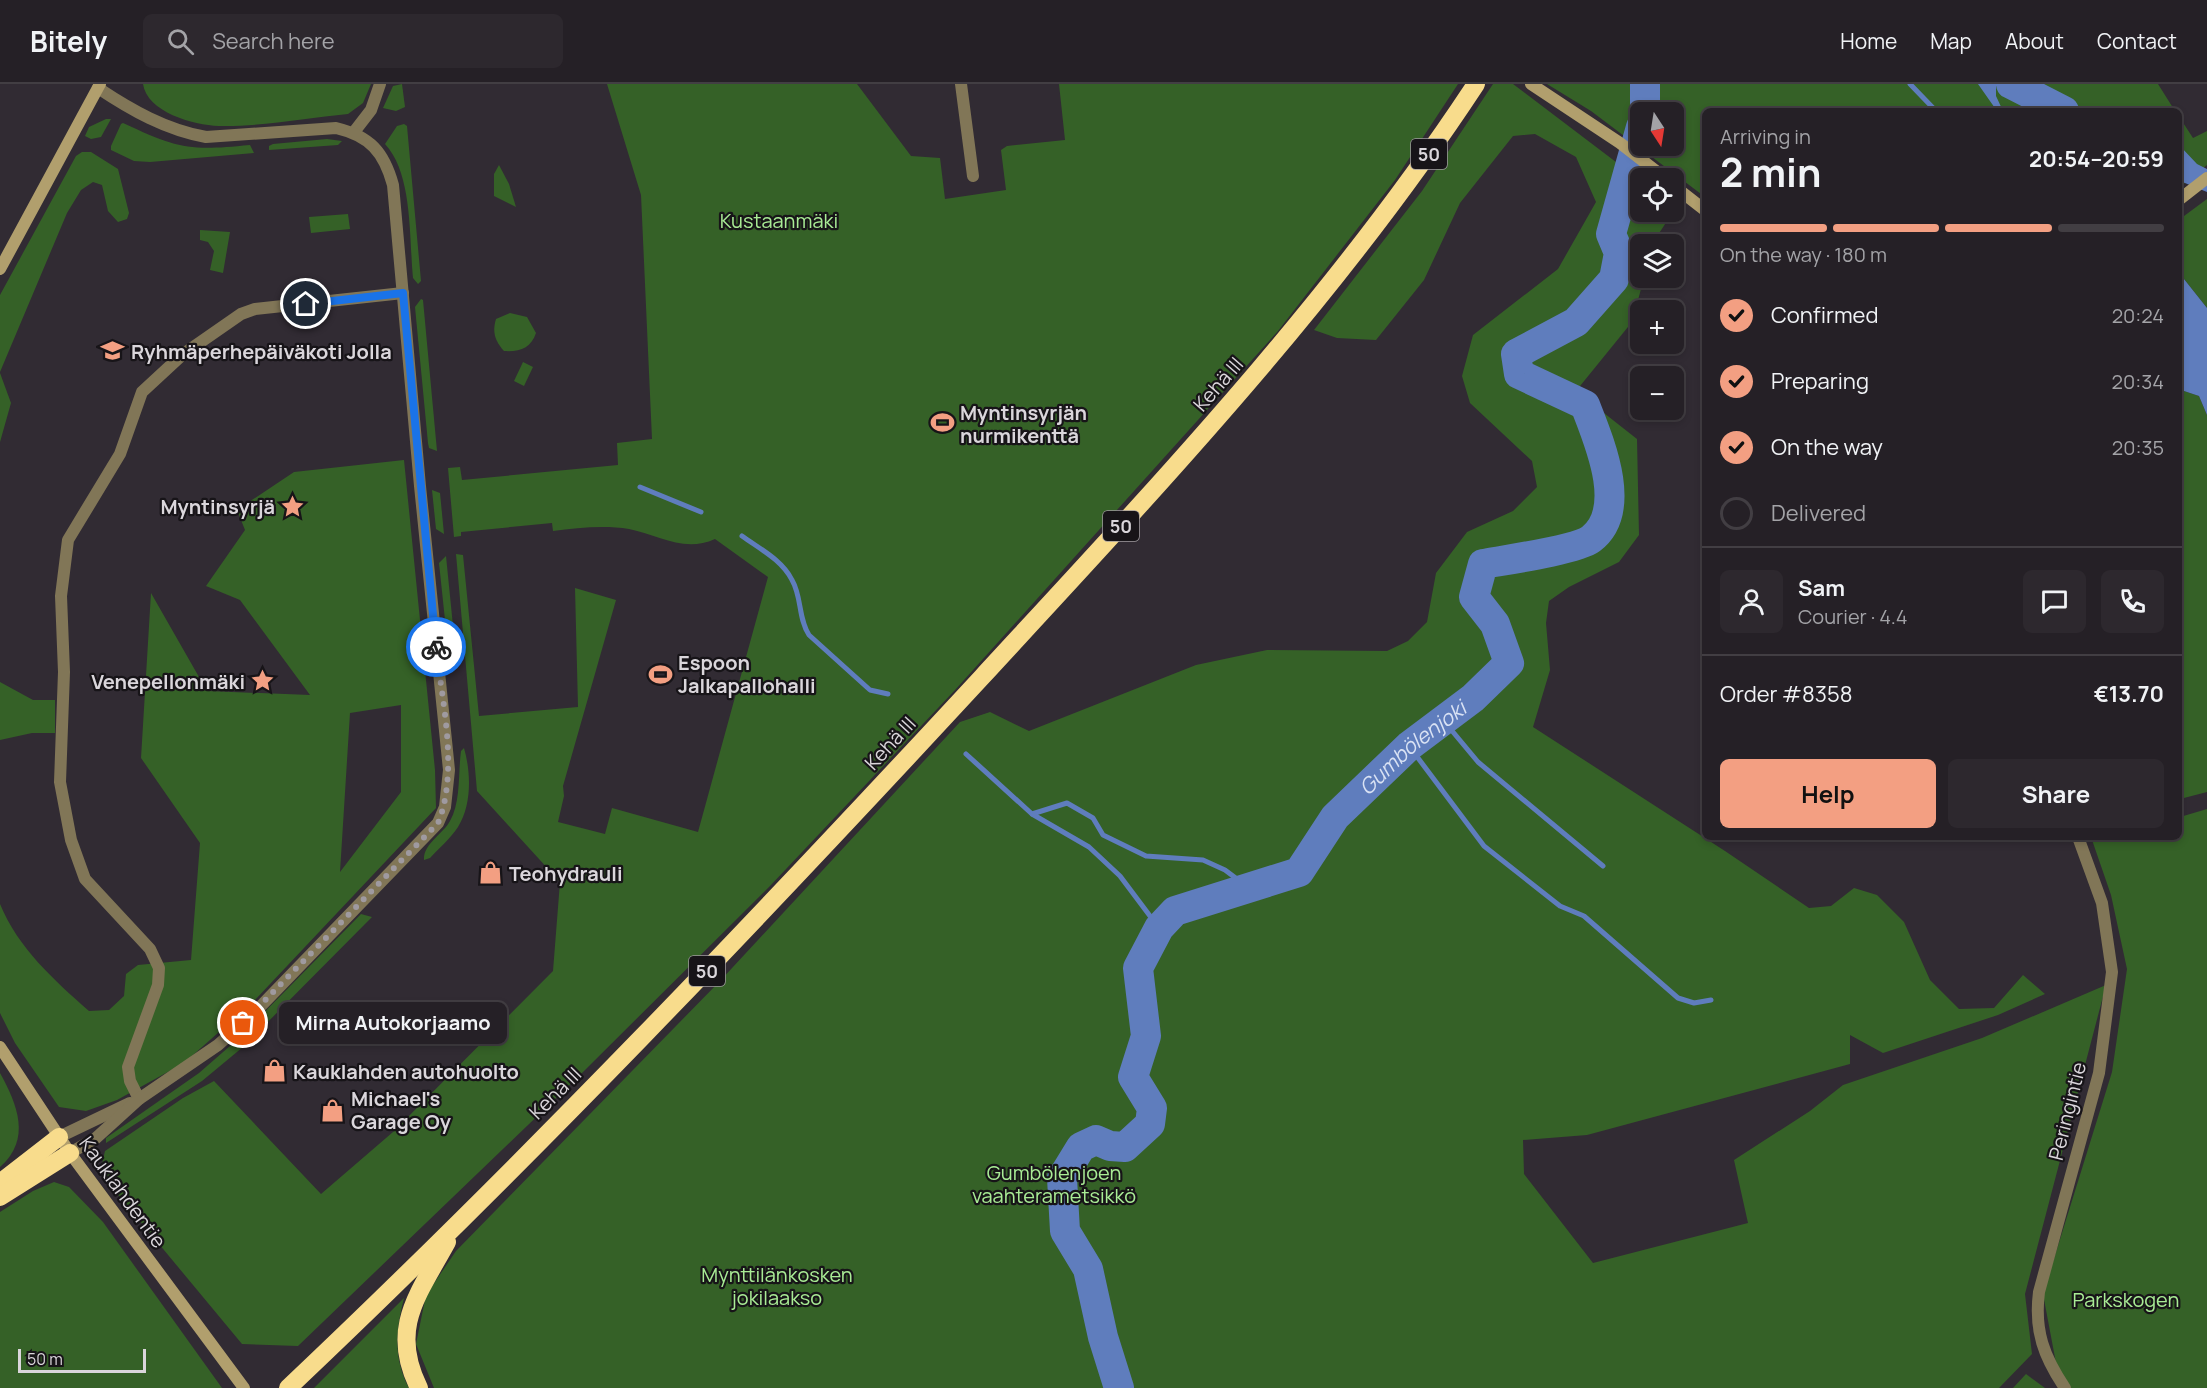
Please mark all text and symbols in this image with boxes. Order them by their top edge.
search box [143,14,563,68]
text: Bitely [30,22,107,60]
icon: search [164,25,197,58]
text: Search here [212,26,335,56]
text: Home [1840,27,1897,55]
text: Map [1930,27,1972,55]
text: About [2005,27,2064,55]
text: Contact [2097,27,2177,55]
north arrow [1630,102,1684,156]
map controls [1630,102,1684,420]
text: Arriving in [1720,123,1811,150]
road number: 50 [1411,139,1447,169]
text: 20:54–20:59 [2029,144,2164,174]
text: 2 min [1720,145,1821,199]
button: locate [1630,168,1684,222]
park label: Kustaanmäki [720,207,838,234]
button: layers [1630,234,1684,288]
text: On the way · 180 m [1720,241,1887,268]
pin [280,278,331,329]
icon: home [289,287,322,320]
icon: check [1720,299,1753,332]
button: + [1630,300,1684,354]
text: Confirmed [1771,300,1879,330]
text: 20:24 [2112,302,2164,329]
school or university icon: Ryhmäperhepäiväkoti Jolla [100,338,126,364]
place label: Ryhmäperhepäiväkoti Jolla [131,338,392,365]
street label: Kehä III [1187,351,1249,417]
icon: check [1720,365,1753,398]
button: − [1630,366,1684,420]
text: Preparing [1771,366,1869,396]
text: 20:34 [2112,368,2164,395]
place label: Myntinsyrjän nurmikenttä [960,399,1087,449]
sports icon: Myntinsyrjän nurmikenttä [929,410,955,436]
icon: check [1720,431,1753,464]
text: On the way [1771,432,1883,462]
text: 20:35 [2112,434,2164,461]
place label: Myntinsyrjä [161,493,275,520]
place icon: Myntinsyrjä [280,493,306,519]
text: Delivered [1771,498,1866,528]
road number: 50 [1103,511,1139,541]
button: person [1720,570,1783,633]
button: chat [2023,570,2086,633]
button: phone [2101,570,2164,633]
text: Sam [1798,573,1845,603]
text: Courier · 4.4 [1798,603,1908,630]
courier [406,617,466,677]
icon: bike [420,631,453,664]
place label: Espoon Jalkapallohalli [678,649,816,699]
sports icon: Espoon Jalkapallohalli [647,661,673,687]
place label: Venepellonmäki [91,668,245,695]
place icon: Venepellonmäki [250,668,276,694]
text: Order #8358 [1720,679,1853,709]
text: €13.70 [2094,679,2164,709]
water label: Gumbölenjoki [1353,692,1474,801]
street label: Kehä III [858,710,922,776]
button: Help [1720,759,1936,828]
button: Share [1948,759,2164,828]
shop icon: Teohydrauli [478,860,504,886]
place label: Teohydrauli [509,860,623,887]
road number: 50 [689,956,725,986]
pin [217,997,268,1048]
callout: Mirna Autokorjaamo [279,1002,507,1044]
icon: bag [226,1006,259,1039]
text: Mirna Autokorjaamo [296,1009,491,1036]
shop icon: Kauklahden autohuolto [262,1058,288,1084]
place label: Kauklahden autohuolto [293,1058,519,1085]
street label: Peringintie [2042,1059,2092,1163]
street label: Kehä III [523,1061,587,1125]
place label: Michael's Garage Oy [351,1085,452,1135]
shop icon: Michael's Garage Oy [320,1097,346,1123]
street label: Kauklahdentie [73,1131,173,1253]
park label: Gumbölenjoen vaahterametsikkö [972,1159,1136,1209]
park label: Mynttilänkosken jokilaakso [701,1261,853,1311]
park label: Parkskogen [2073,1286,2179,1313]
scale bar [18,1346,146,1374]
text: 50 m [27,1348,63,1370]

